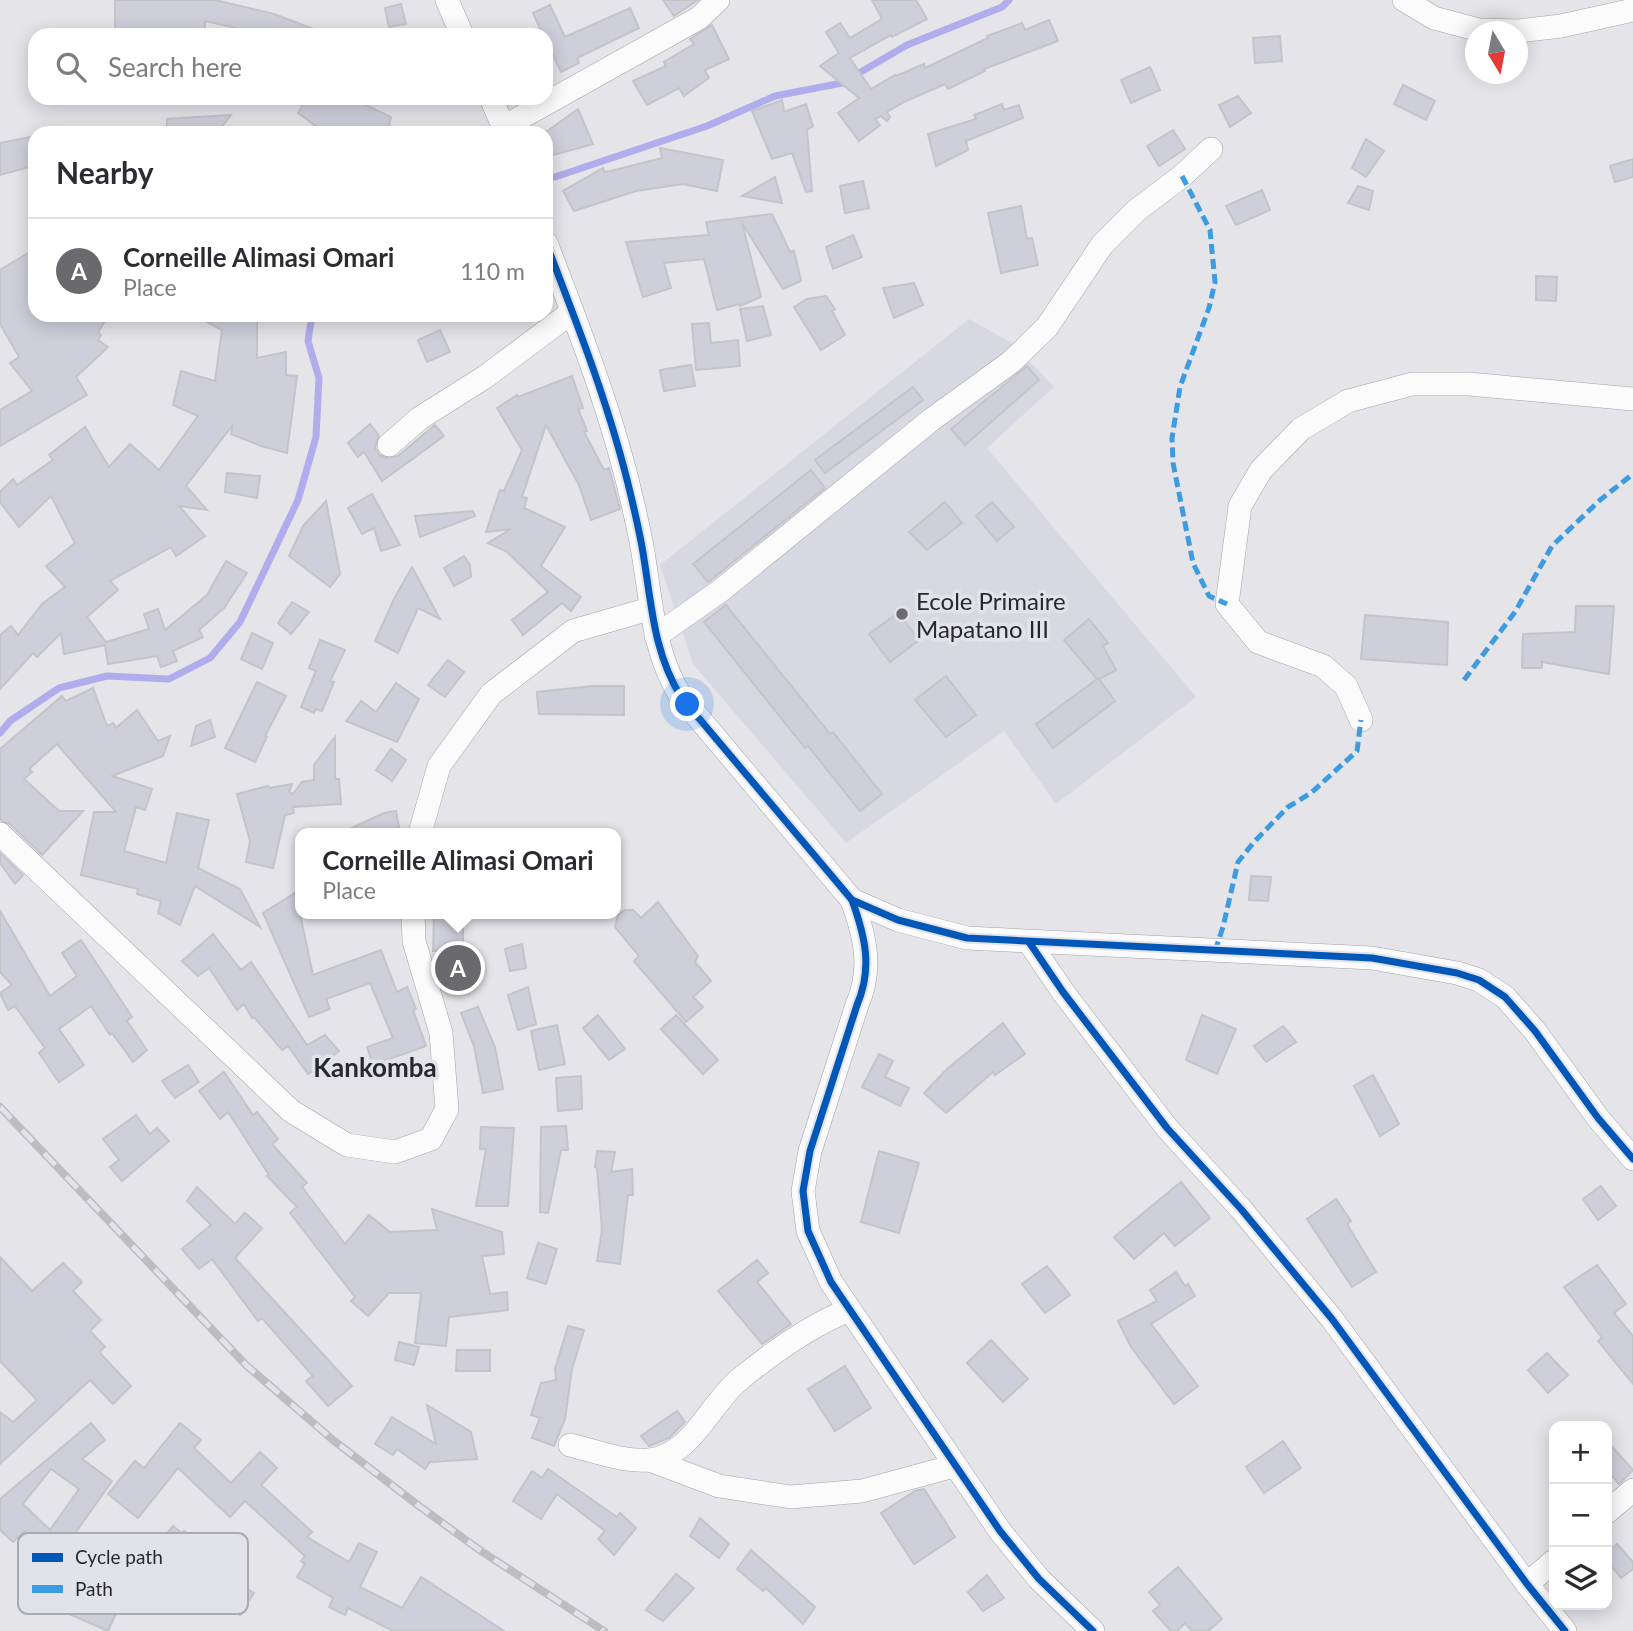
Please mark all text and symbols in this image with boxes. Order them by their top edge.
north arrow [1465,21,1528,84]
search box [28,28,553,105]
icon: search [52,48,90,86]
text: Search here [108,51,242,83]
text: Nearby [56,154,154,190]
text: Corneille Alimasi Omari [123,241,394,273]
text: A [71,257,87,285]
text: 110 m [460,257,525,285]
text: Place [123,273,177,301]
place label: Ecole Primaire Mapatano III [916,586,1066,643]
marker: Ecole Primaire Mapatano III [894,606,910,622]
your location [670,687,704,721]
popup [295,828,621,919]
text: Corneille Alimasi Omari [322,844,594,876]
text: Place [322,876,376,904]
pin: A [435,942,481,994]
district label: Kankomba [313,1051,437,1083]
map controls [1549,1421,1612,1610]
button: + [1549,1421,1612,1484]
button: − [1549,1484,1612,1547]
legend [18,1533,248,1614]
text: Cycle path [75,1545,163,1568]
button: layers [1549,1547,1612,1610]
text: Path [75,1577,113,1600]

